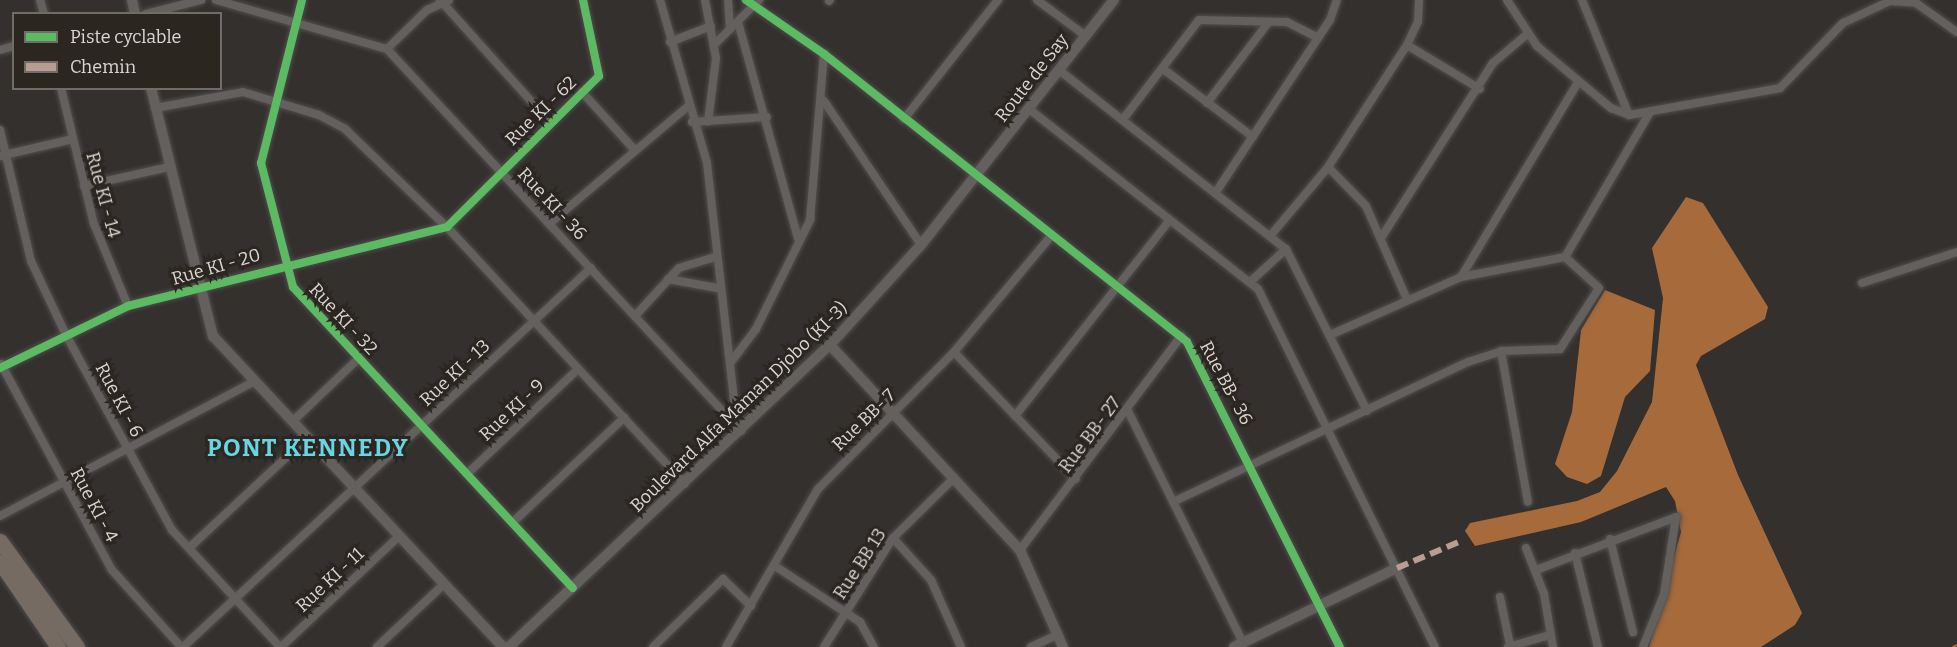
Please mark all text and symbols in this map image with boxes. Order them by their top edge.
legend [12,12,222,90]
text: Piste cyclable [70,26,181,48]
street label: Route de Say [991,30,1073,126]
text: Chemin [70,56,136,78]
street label: Rue KI - 62 [501,72,581,150]
street label: Rue KI - 14 [81,150,125,240]
street label: Rue KI - 36 [513,163,591,245]
street label: Rue KI - 20 [169,244,263,290]
street label: Rue KI - 32 [304,279,382,359]
street label: Boulevard Alfa Maman Djobo (KI-3) [626,297,852,517]
street label: Rue KI - 13 [416,335,494,411]
street label: Rue BB- 36 [1195,338,1257,428]
street label: Rue KI - 6 [91,359,147,441]
street label: Rue KI - 9 [475,375,549,445]
street label: Rue BB- 7 [828,385,900,455]
street label: Rue BB- 27 [1054,393,1126,477]
district label: PONT KENNEDY [207,435,409,463]
street label: Rue KI - 4 [66,464,122,546]
street label: Rue BB 13 [829,525,891,603]
street label: Rue KI - 11 [292,543,368,617]

